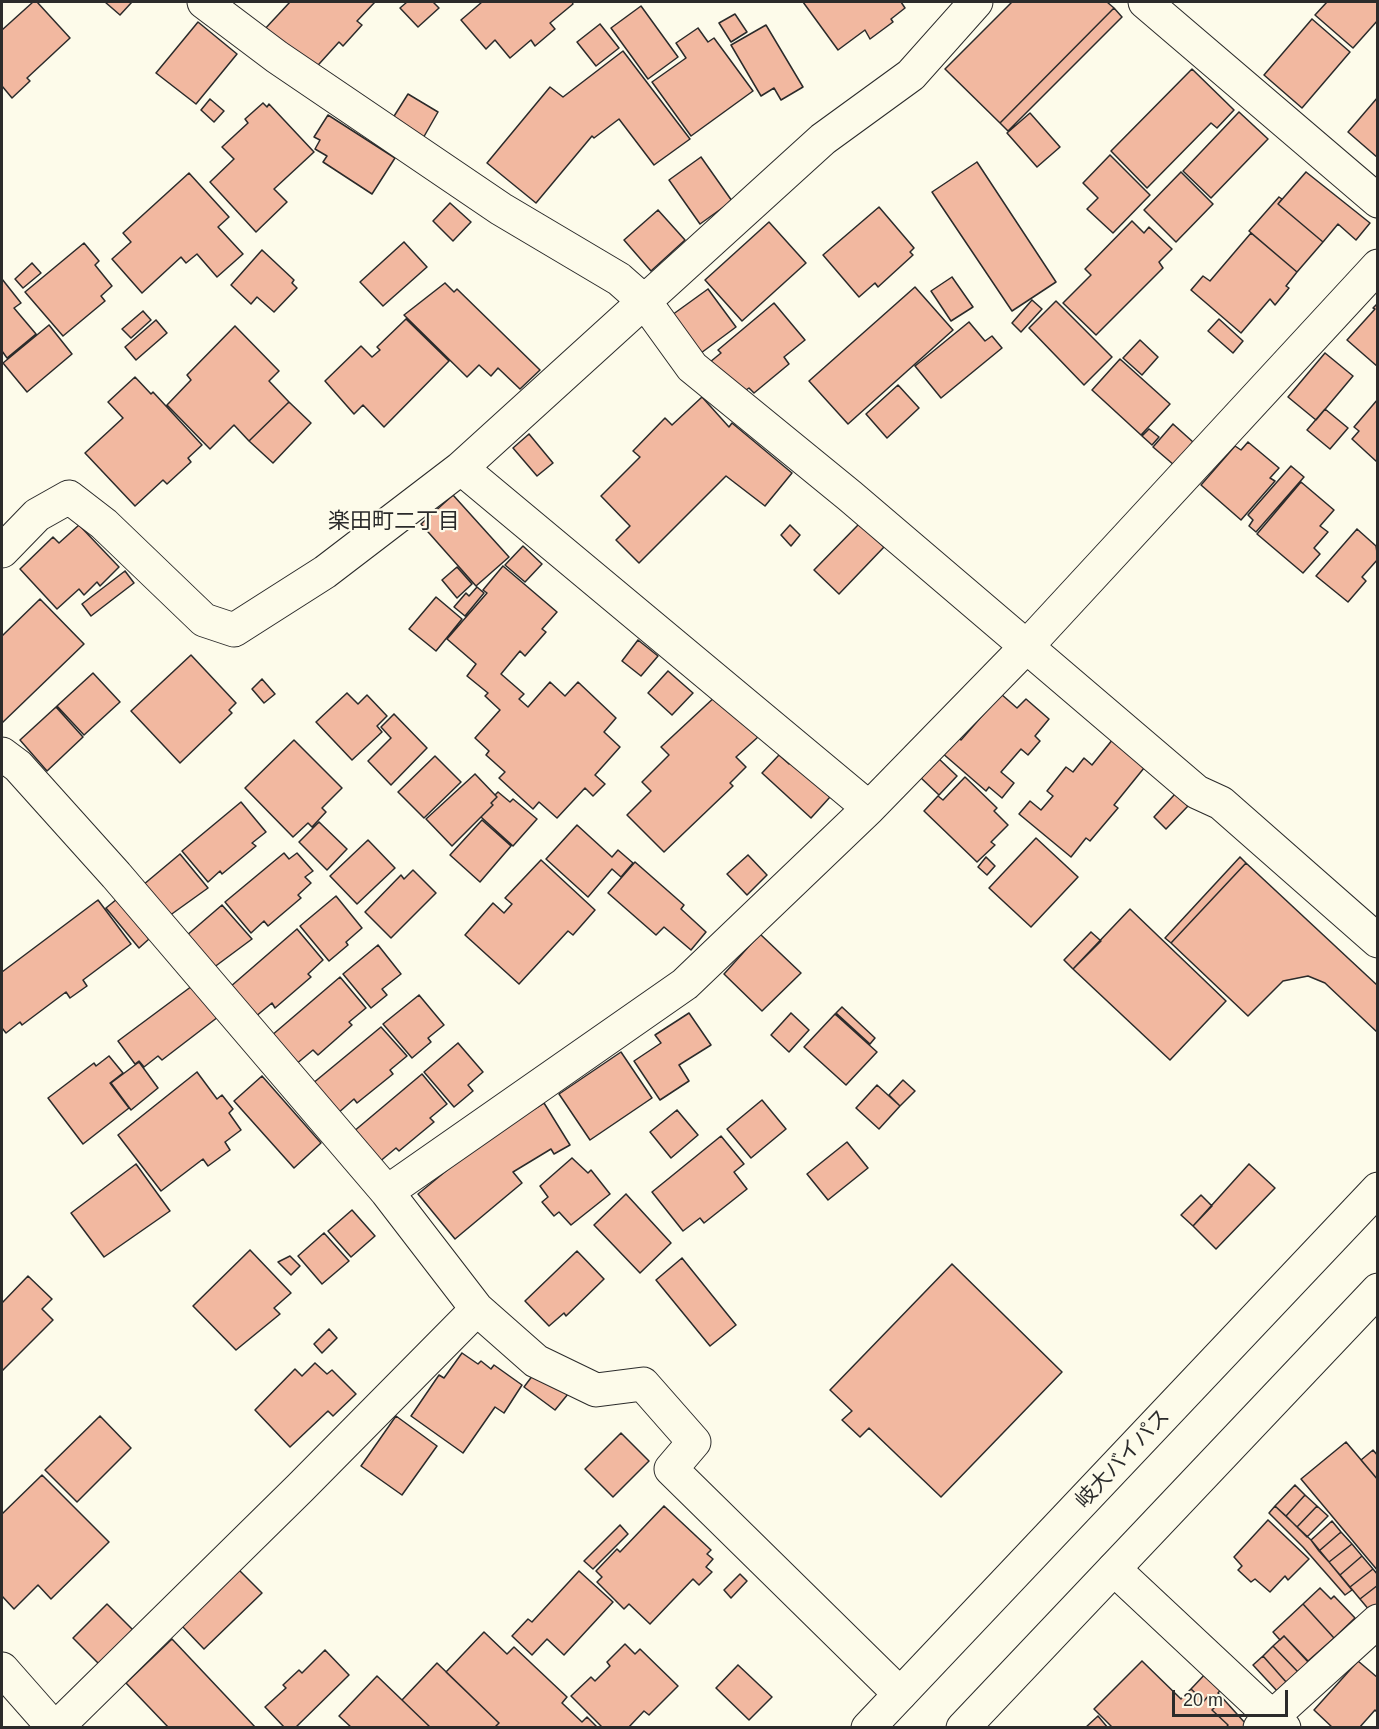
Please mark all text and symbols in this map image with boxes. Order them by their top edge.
district label: 楽田町二丁目 [328,509,460,535]
street label: 岐大バイパス [1071,1404,1175,1514]
scale bar [1175,1678,1290,1716]
text: 20 m [1183,1690,1223,1710]

